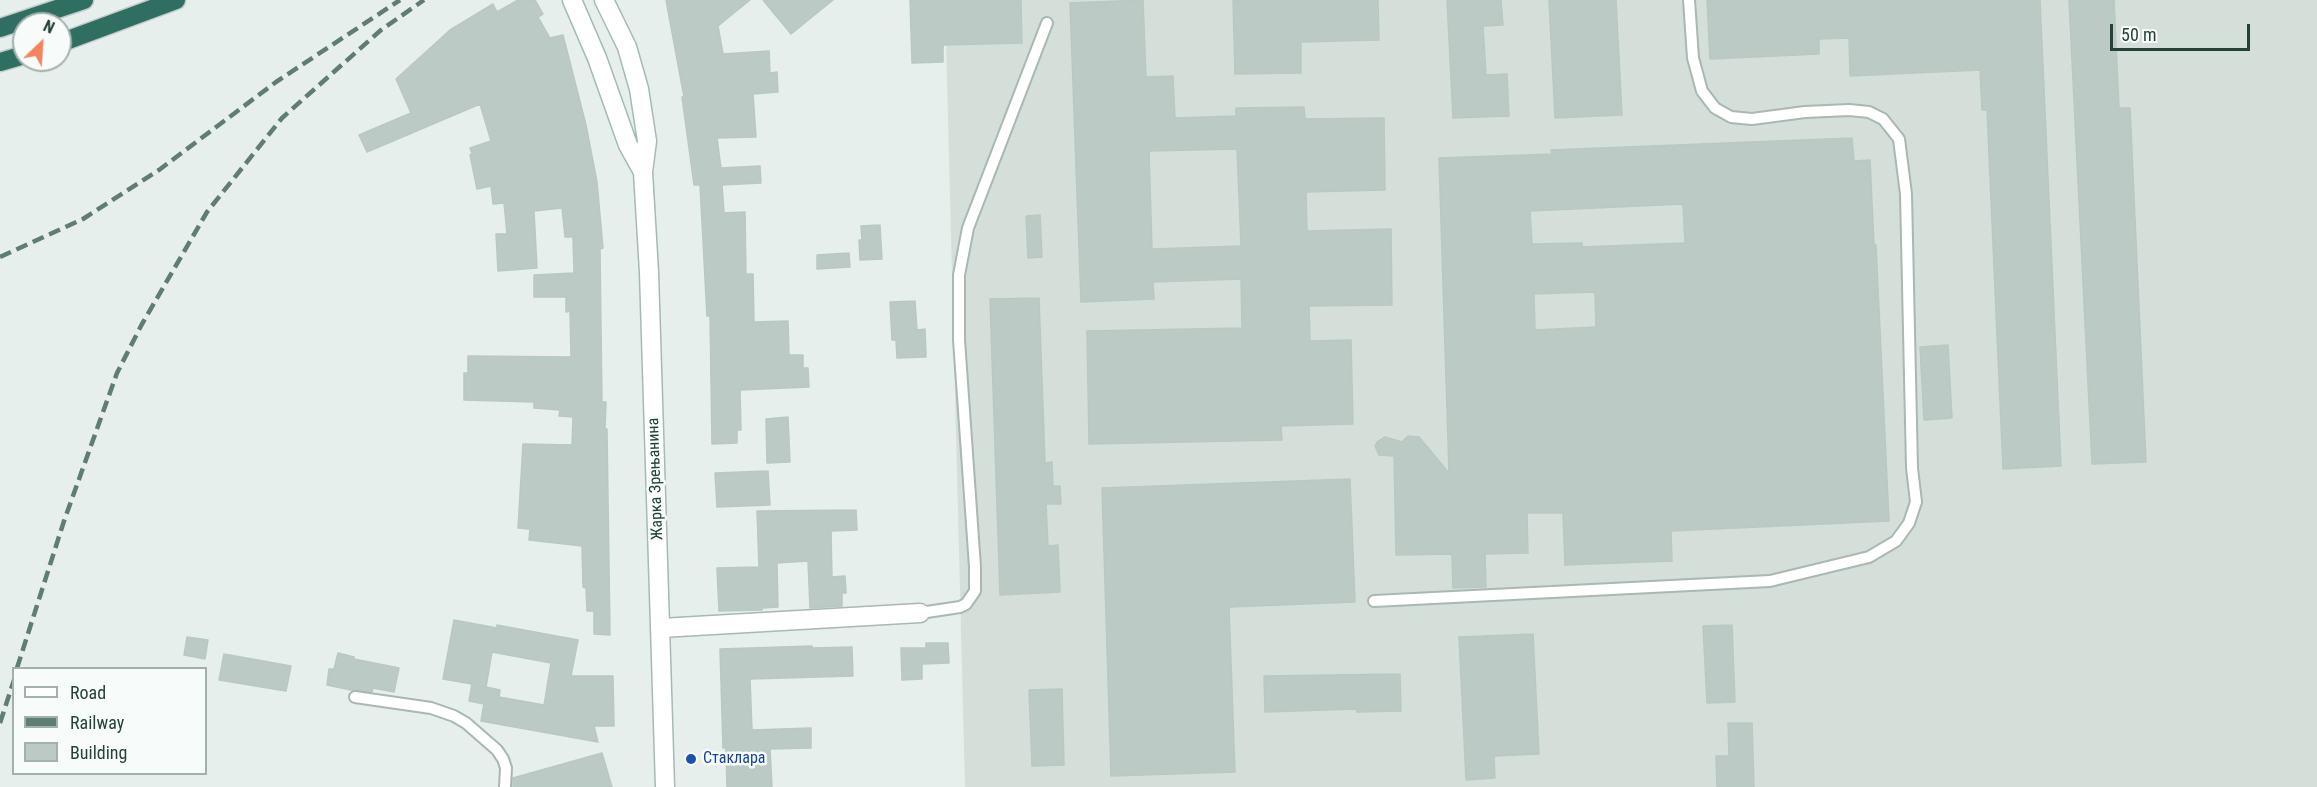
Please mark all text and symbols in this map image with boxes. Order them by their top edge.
north arrow [12,12,72,72]
scale bar [2113,12,2252,50]
text: N [41,16,57,38]
text: 50 m [2121,24,2156,45]
street label: Жарка Зрењанина [644,417,668,541]
legend [12,667,207,775]
text: Road [70,682,106,703]
text: Railway [70,712,124,733]
text: Building [70,742,127,763]
place label: Стаклара [703,749,765,769]
marker: Стаклара [684,752,698,766]

